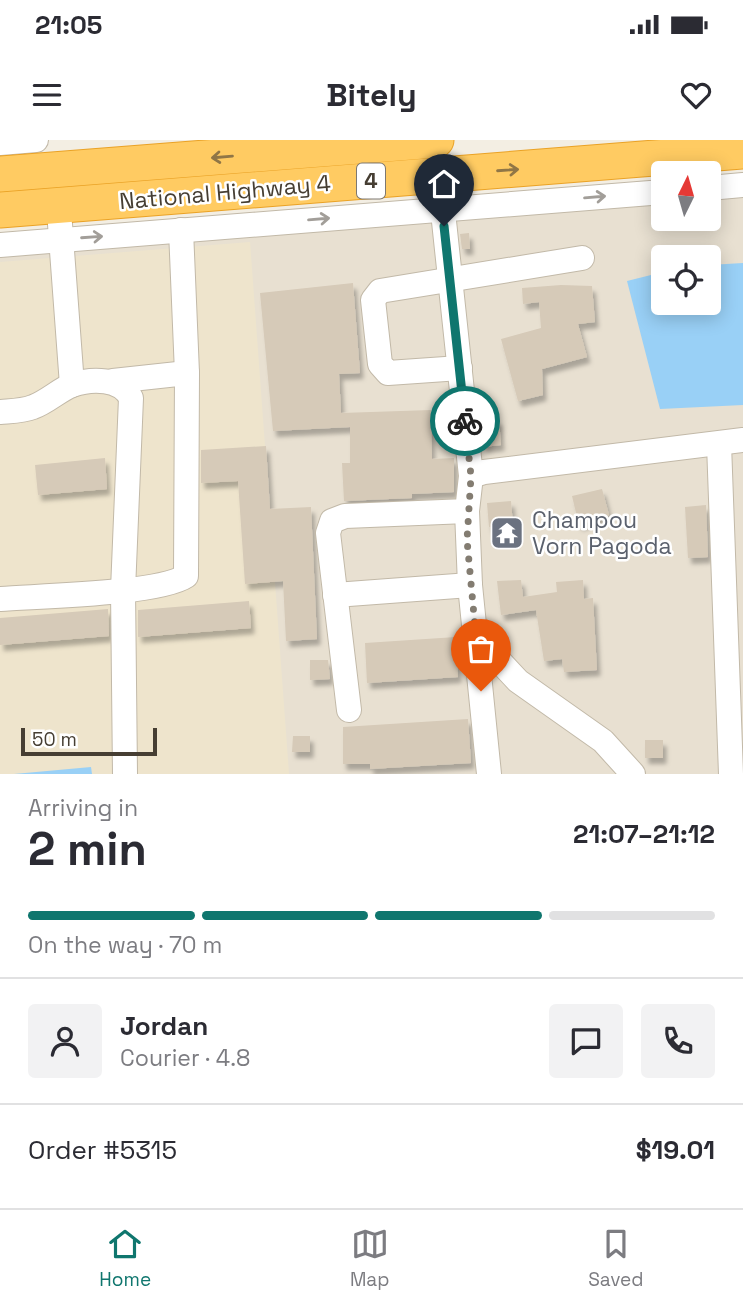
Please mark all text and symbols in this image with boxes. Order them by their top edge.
text: 21:05 [35,8,102,42]
text: Bitely [326,75,417,115]
icon: menu [28,76,66,114]
icon: heart [677,76,715,114]
one-way arrow [211,151,233,164]
pin [414,154,474,226]
north arrow [651,161,721,231]
map controls [651,161,721,315]
road number: 4 [357,163,385,198]
one-way arrow [496,163,518,176]
icon: home [425,165,463,203]
street label: National Highway 4 [118,168,332,216]
one-way arrow [583,190,606,203]
one-way arrow [307,212,330,225]
one-way arrow [81,230,103,243]
button: locate [651,245,721,315]
courier [430,386,500,456]
icon: bike [446,402,484,440]
place label: Champou Vorn Pagoda [532,505,672,561]
temple icon: Champou Vorn Pagoda [488,514,526,552]
pin [451,619,511,691]
icon: bag [462,630,500,668]
scale bar [21,725,158,757]
text: 50 m [32,727,77,752]
text: Arriving in [28,793,138,823]
text: 21:07–21:12 [573,817,715,851]
text: 2 min [28,820,147,878]
text: On the way · 70 m [28,930,222,960]
button: person [28,1004,102,1078]
button: chat [549,1004,623,1078]
button: phone [641,1004,715,1078]
text: Jordan [120,1009,208,1043]
text: Courier · 4.8 [120,1043,250,1073]
text: Order #5315 [28,1133,177,1167]
text: $19.01 [636,1133,715,1167]
tab: Home [99,1225,151,1292]
tab: Map [350,1225,389,1292]
tab: Saved [588,1225,644,1292]

